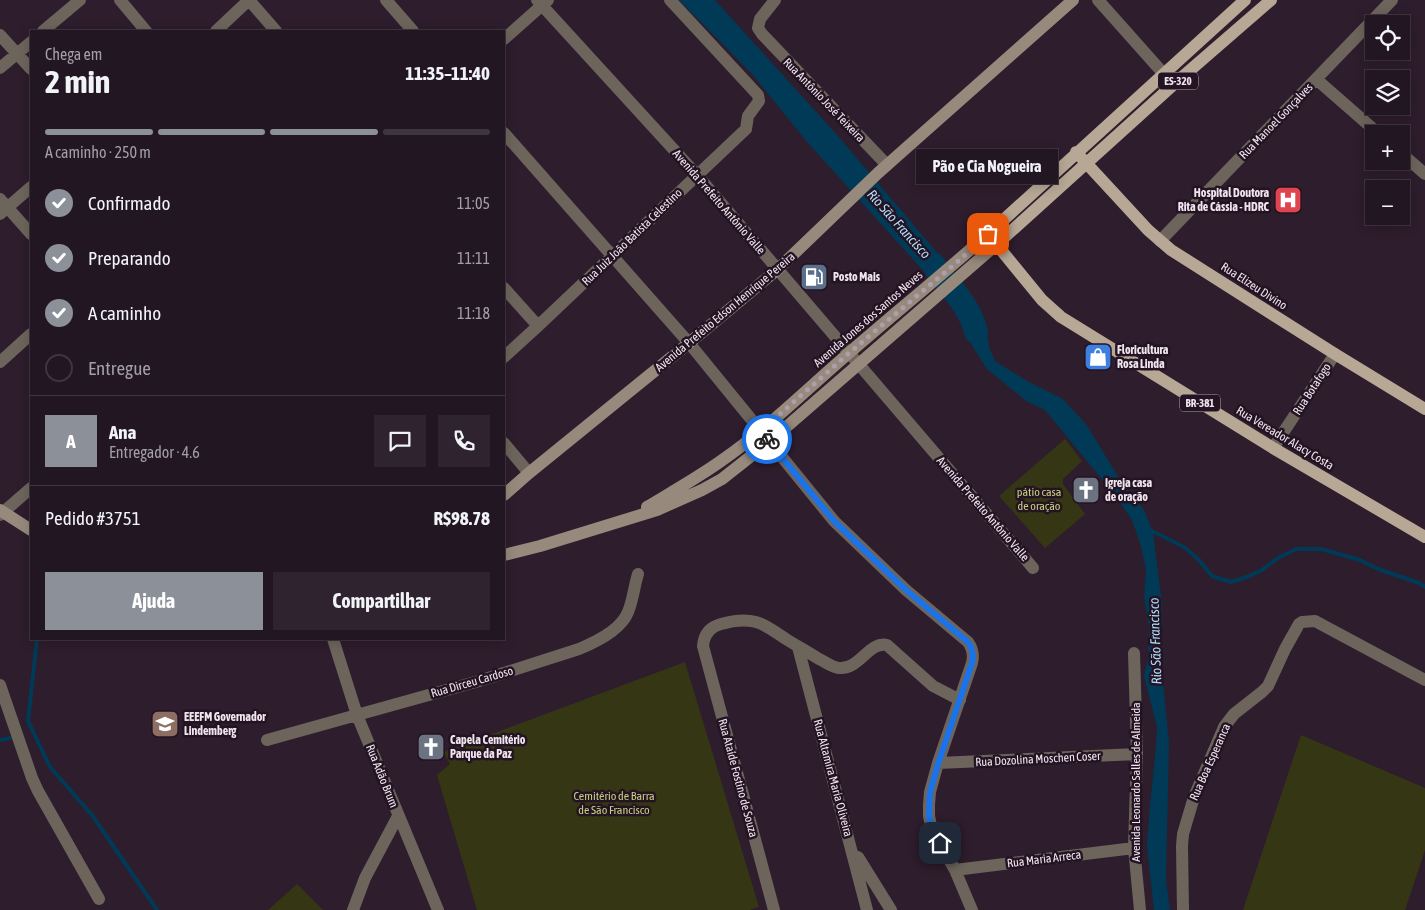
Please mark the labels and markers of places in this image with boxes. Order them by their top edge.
callout: Pão e Cia Nogueira [917,149,1059,184]
hospital icon: Hospital Doutora Rita de Cássia - HDRC [1273,185,1303,215]
place label: Hospital Doutora Rita de Cássia - HDRC [1178,186,1270,214]
pin [967,213,1009,255]
fuel station icon: Posto Mais [799,262,829,292]
place label: Posto Mais [833,270,881,284]
shop icon: Floricultura Rosa Linda [1083,342,1113,372]
place label: Floricultura Rosa Linda [1117,343,1169,371]
church icon: Igreja casa de oração [1071,475,1101,505]
place label: Igreja casa de oração [1105,476,1152,504]
school or university icon: EEEFM Governador Lindemberg [150,709,180,739]
place label: EEEFM Governador Lindemberg [184,710,266,738]
church icon: Capela Cemitério Parque da Paz [416,732,446,762]
place label: Capela Cemitério Parque da Paz [450,733,526,761]
pin [919,822,961,864]

